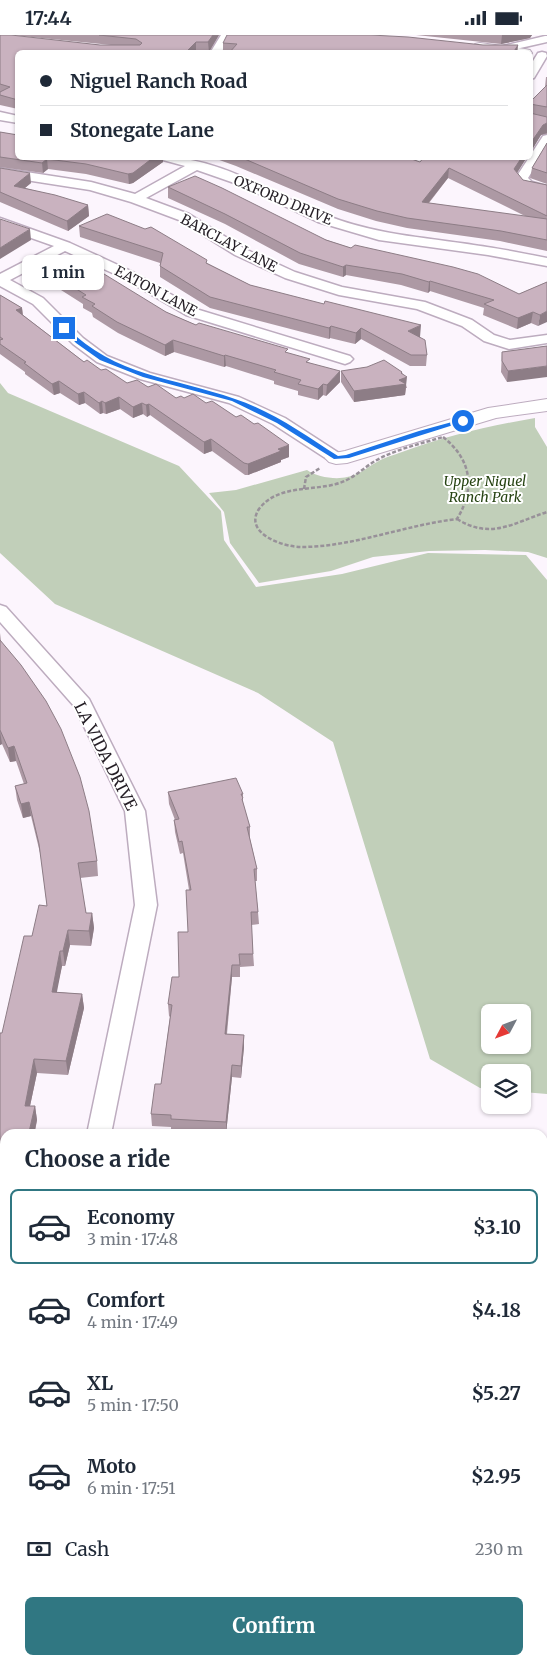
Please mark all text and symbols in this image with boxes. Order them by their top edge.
text: 17:44 [25,6,72,30]
text: Niguel Ranch Road [70,69,247,93]
text: Stonegate Lane [70,118,214,142]
street label: OXFORD DRIVE [231,171,335,229]
street label: BARCLAY LANE [178,210,281,276]
callout: 1 min [23,255,105,291]
text: 1 min [41,262,85,282]
street label: EATON LANE [112,262,200,320]
route end [53,317,75,339]
route start [452,410,474,432]
park label: Upper Niguel Ranch Park [444,472,526,506]
street label: LA VIDA DRIVE [70,699,142,814]
north arrow [481,1004,531,1054]
map controls [481,1004,531,1114]
button: layers [481,1064,531,1114]
text: Choose a ride [25,1145,170,1173]
icon: car [27,1204,72,1249]
text: Economy [87,1205,175,1229]
text: $3.10 [473,1215,521,1239]
text: 3 min · 17:48 [87,1229,178,1249]
icon: car [27,1287,72,1332]
text: Comfort [87,1288,165,1312]
text: $4.18 [471,1298,521,1322]
text: 4 min · 17:49 [87,1312,178,1332]
icon: car [27,1370,72,1415]
text: XL [87,1371,113,1395]
text: $5.27 [471,1381,521,1405]
text: 5 min · 17:50 [87,1395,179,1415]
icon: car [27,1453,72,1498]
text: Moto [87,1454,136,1478]
text: $2.95 [471,1464,521,1488]
text: 6 min · 17:51 [87,1478,176,1498]
icon: cash [25,1535,53,1563]
text: Cash [65,1537,109,1561]
text: 230 m [475,1539,523,1559]
button: Confirm [25,1597,523,1655]

